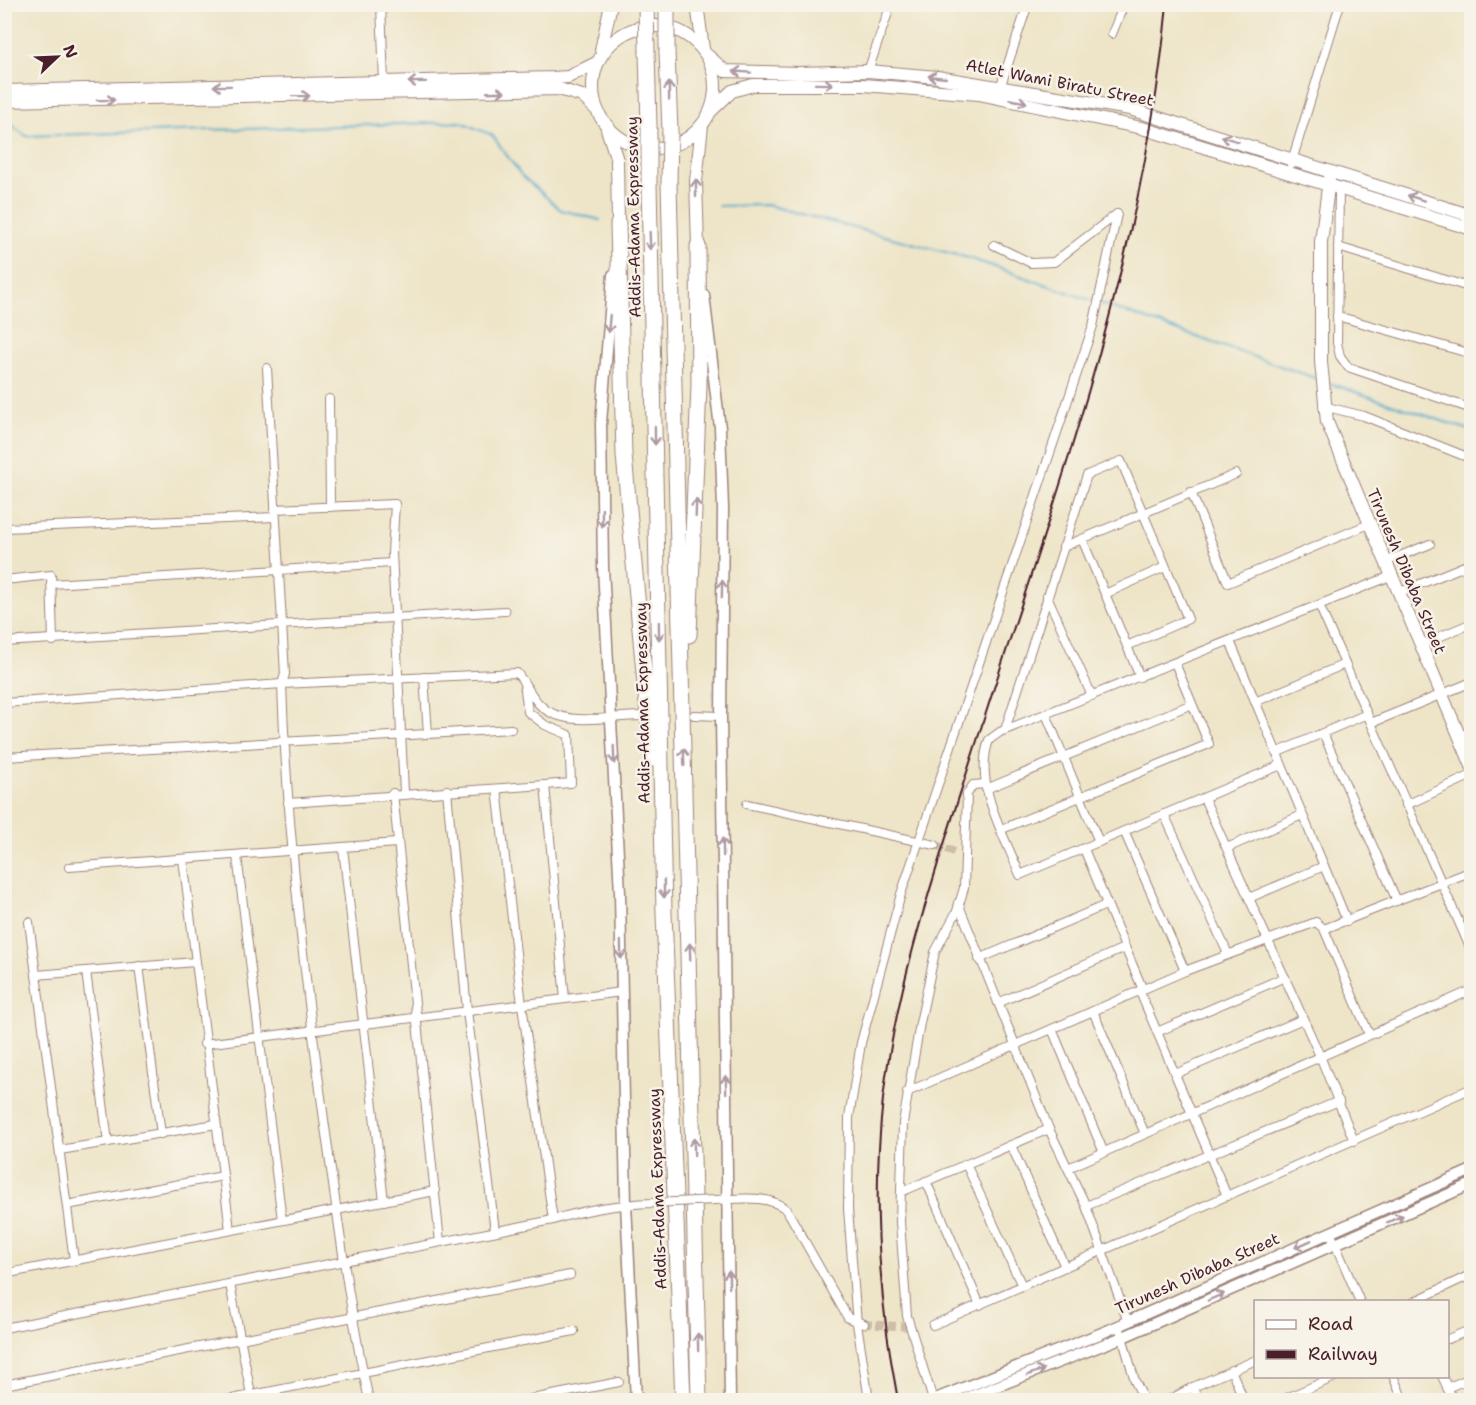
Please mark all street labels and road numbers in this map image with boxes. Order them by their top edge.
street label: Atlet Wami Biratu Street [964,54,1156,111]
street label: Addis-Adama Expressway [621,116,646,318]
street label: Tirunesh Dibaba Street [1362,485,1451,657]
street label: Addis-Adama Expressway [630,602,655,804]
street label: Addis-Adama Expressway [643,1088,672,1290]
street label: Tirunesh Dibaba Street [1112,1228,1283,1319]

